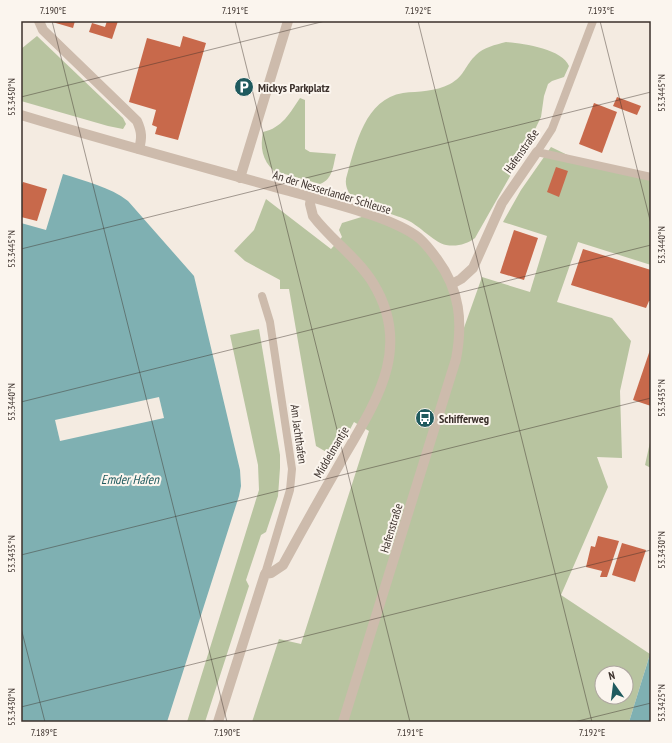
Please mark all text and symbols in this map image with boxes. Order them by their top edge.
text: 7.190°E [40,4,66,17]
text: 7.191°E [222,4,248,17]
text: 7.192°E [405,4,431,17]
text: 7.193°E [588,4,614,17]
text: 53.3445°N [655,74,668,112]
parking icon: Mickys Parkplatz [233,76,255,98]
text: 53.3450°N [5,78,18,116]
place label: Mickys Parkplatz [258,80,330,95]
street label: Hafenstraße [500,126,542,176]
street label: An der Nesserlander Schleuse [271,167,393,217]
text: 53.3440°N [655,226,668,264]
text: 53.3445°N [5,230,18,268]
text: 53.3435°N [655,379,668,417]
text: 53.3440°N [5,383,18,421]
street label: Am Jachthafen [287,403,311,465]
bus stop icon: Schifferweg [414,407,436,429]
place label: Schifferweg [439,411,489,426]
street label: Middelmantje [310,423,352,480]
water label: Emder Hafen [101,471,160,488]
street label: Hafenstraße [376,502,406,554]
text: 53.3430°N [655,531,668,569]
text: 53.3435°N [5,535,18,573]
north arrow [594,665,634,705]
text: N [607,668,616,683]
text: 53.3425°N [655,684,668,722]
text: 53.3430°N [5,688,18,726]
text: 7.189°E [31,726,57,739]
text: 7.190°E [214,726,240,739]
text: 7.191°E [397,726,423,739]
text: 7.192°E [579,726,605,739]

